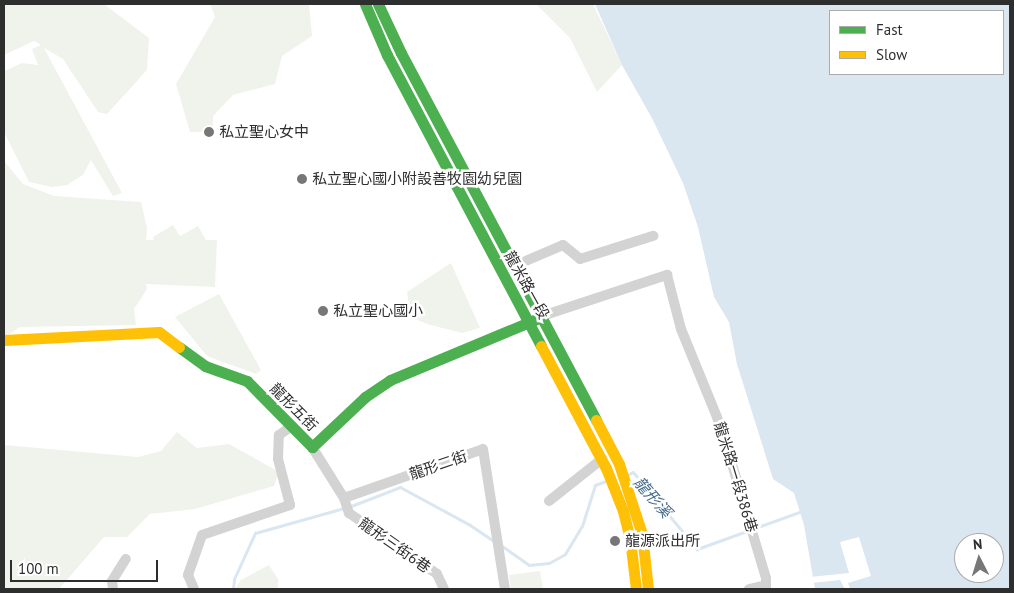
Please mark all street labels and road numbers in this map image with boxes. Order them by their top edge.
street label: 龍米路一段 [501,248,553,322]
street label: 龍形五街 [266,379,322,435]
street label: 龍米路一段386巷 [711,420,761,534]
street label: 龍形二街 [407,447,469,483]
street label: 龍形三街6巷 [356,514,434,576]

